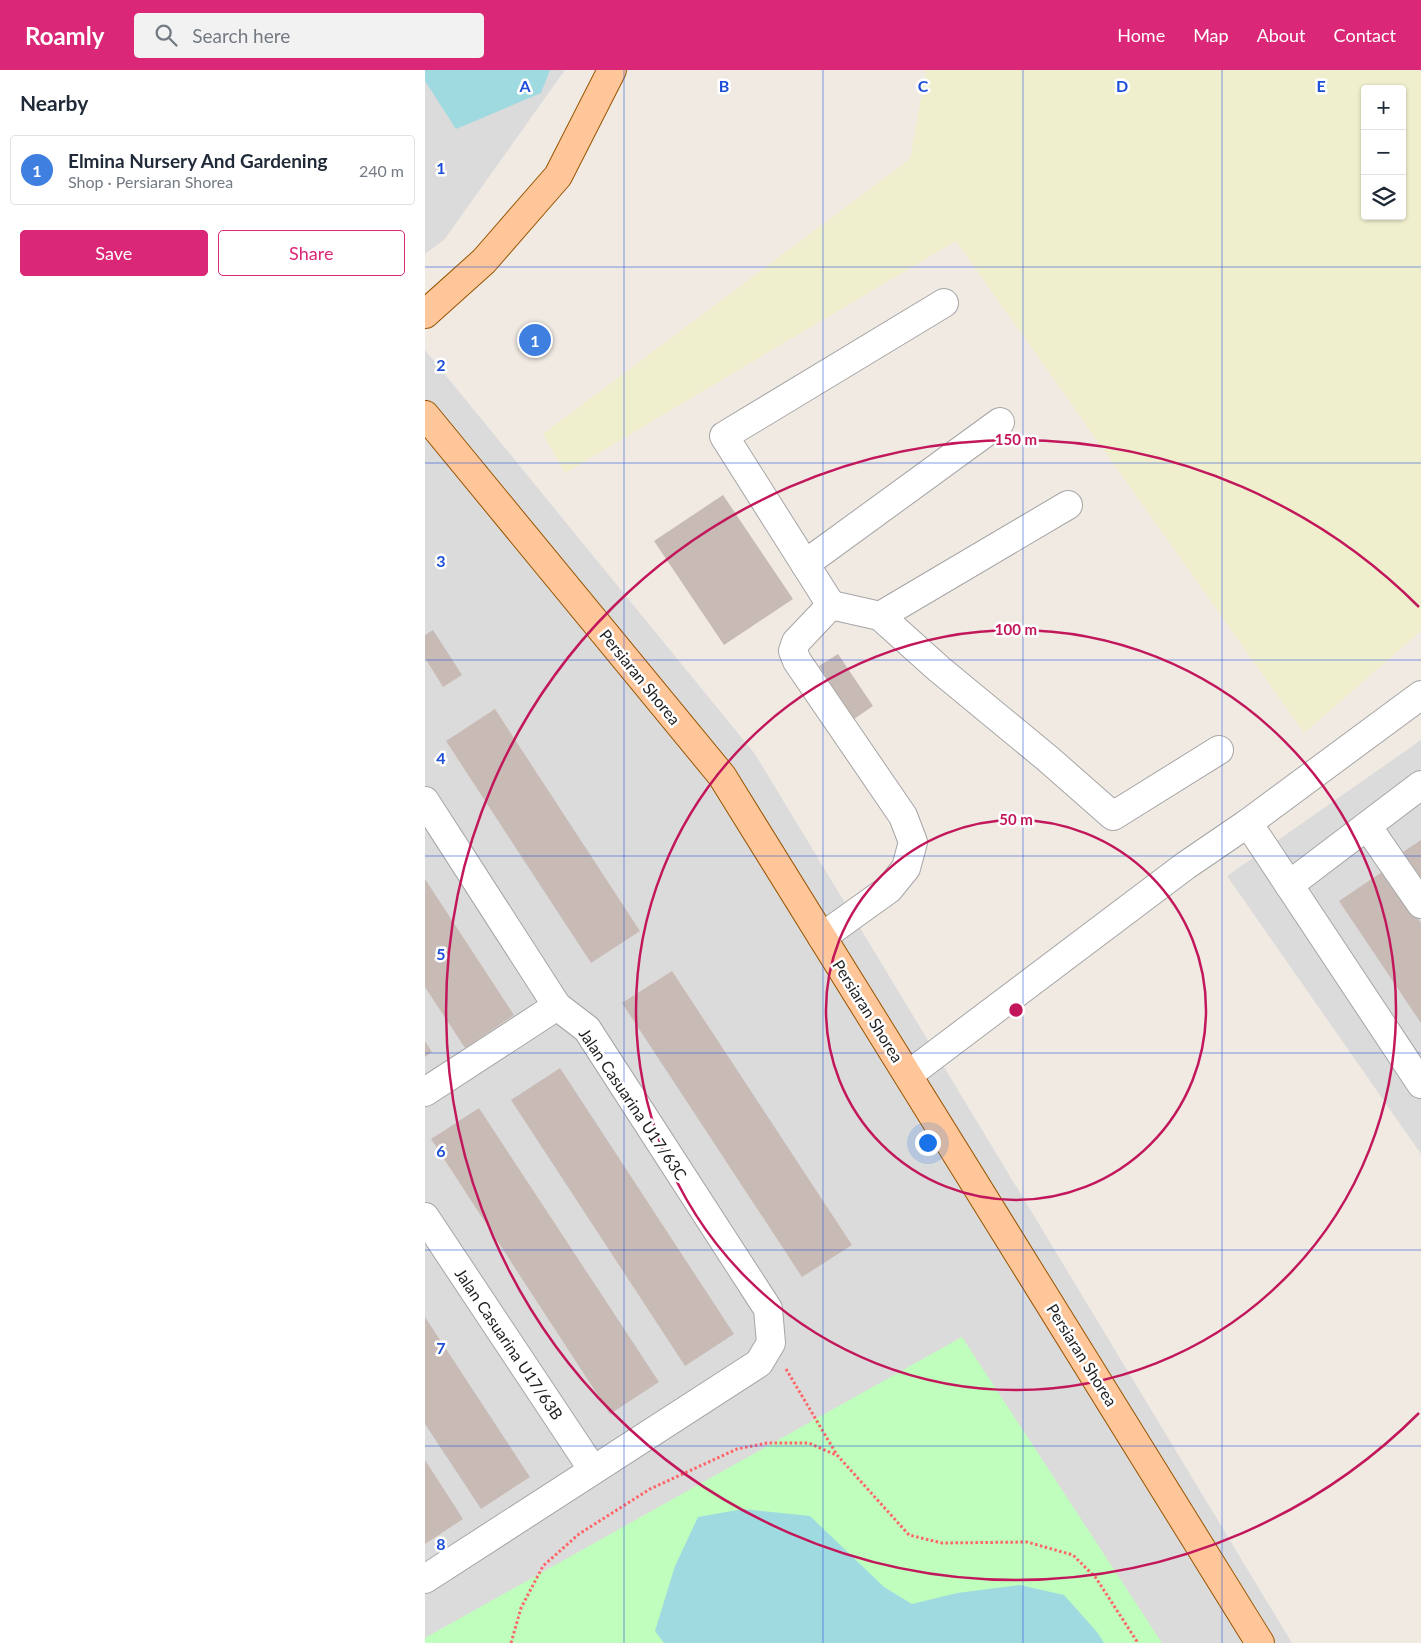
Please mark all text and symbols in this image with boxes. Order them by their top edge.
search box [134,13,484,58]
text: Roamly [25,21,104,50]
icon: search [152,21,180,49]
text: Search here [192,24,290,47]
text: Home [1117,24,1165,46]
text: Map [1193,24,1229,46]
text: About [1257,24,1306,46]
text: Contact [1334,24,1396,46]
text: A [518,76,531,95]
text: B [719,76,729,95]
text: C [918,76,929,95]
text: D [1116,76,1128,95]
text: E [1316,76,1326,95]
map controls [1361,85,1406,220]
button: + [1361,85,1406,130]
text: Nearby [20,90,88,115]
button: − [1361,130,1406,175]
text: Elmina Nursery And Gardening [68,149,327,172]
text: 1 [436,158,446,177]
text: 1 [32,161,42,180]
text: 240 m [359,161,404,180]
text: Shop · Persiaran Shorea [68,172,233,191]
button: layers [1361,175,1406,220]
button: Save [20,230,208,276]
button: Share [218,230,405,276]
pin: 1 [519,321,551,359]
text: 2 [436,355,446,374]
text: 150 m [995,430,1037,448]
text: 3 [436,551,446,570]
text: 100 m [995,620,1037,638]
street label: Persiaran Shorea [596,625,685,728]
text: 4 [436,748,446,767]
text: 50 m [999,810,1033,828]
text: 5 [436,944,446,963]
street label: Persiaran Shorea [829,956,908,1065]
centre of rings [1007,1001,1025,1019]
street label: Jalan Casuarina U17/63C [575,1024,692,1184]
your location [915,1130,941,1156]
text: 6 [436,1141,446,1160]
street label: Jalan Casuarina U17/63B [452,1264,567,1423]
street label: Persiaran Shorea [1043,1300,1122,1409]
text: 7 [436,1338,446,1357]
text: 8 [436,1534,446,1553]

